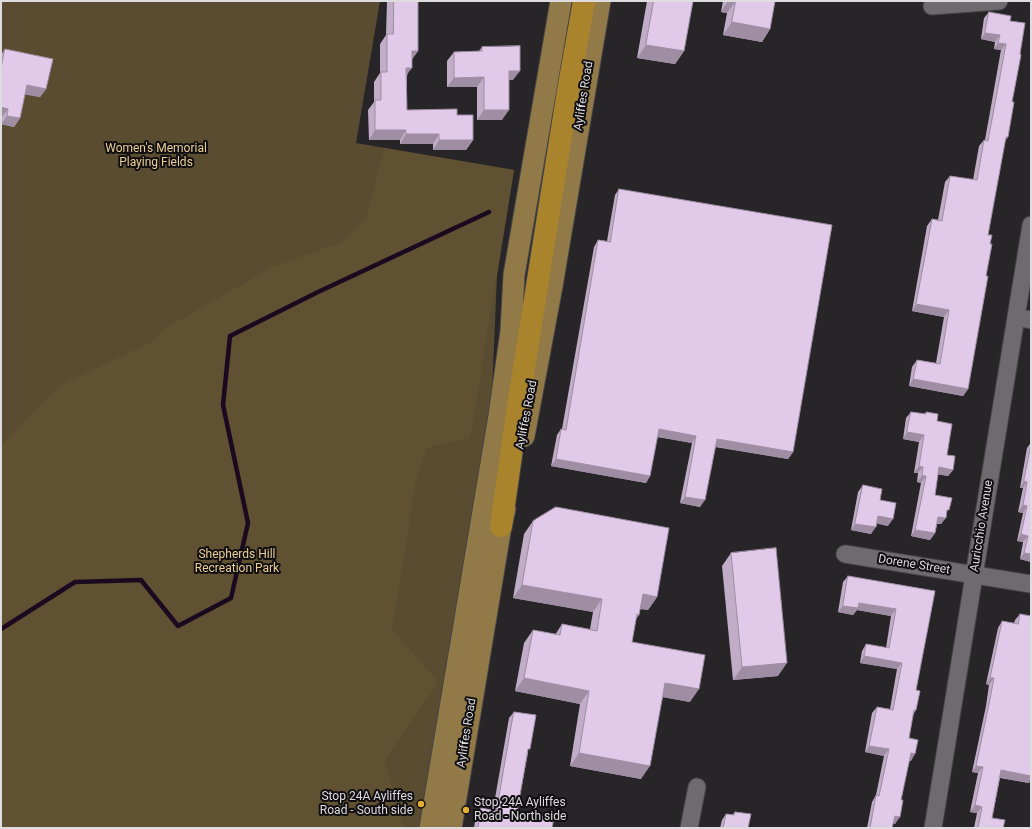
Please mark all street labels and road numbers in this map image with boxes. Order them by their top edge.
street label: Ayliffes Road [571,60,597,132]
street label: Ayliffes Road [513,379,541,451]
street label: Auricchio Avenue [968,479,996,573]
street label: Dorene Street [877,552,951,578]
street label: Ayliffes Road [454,697,480,769]

